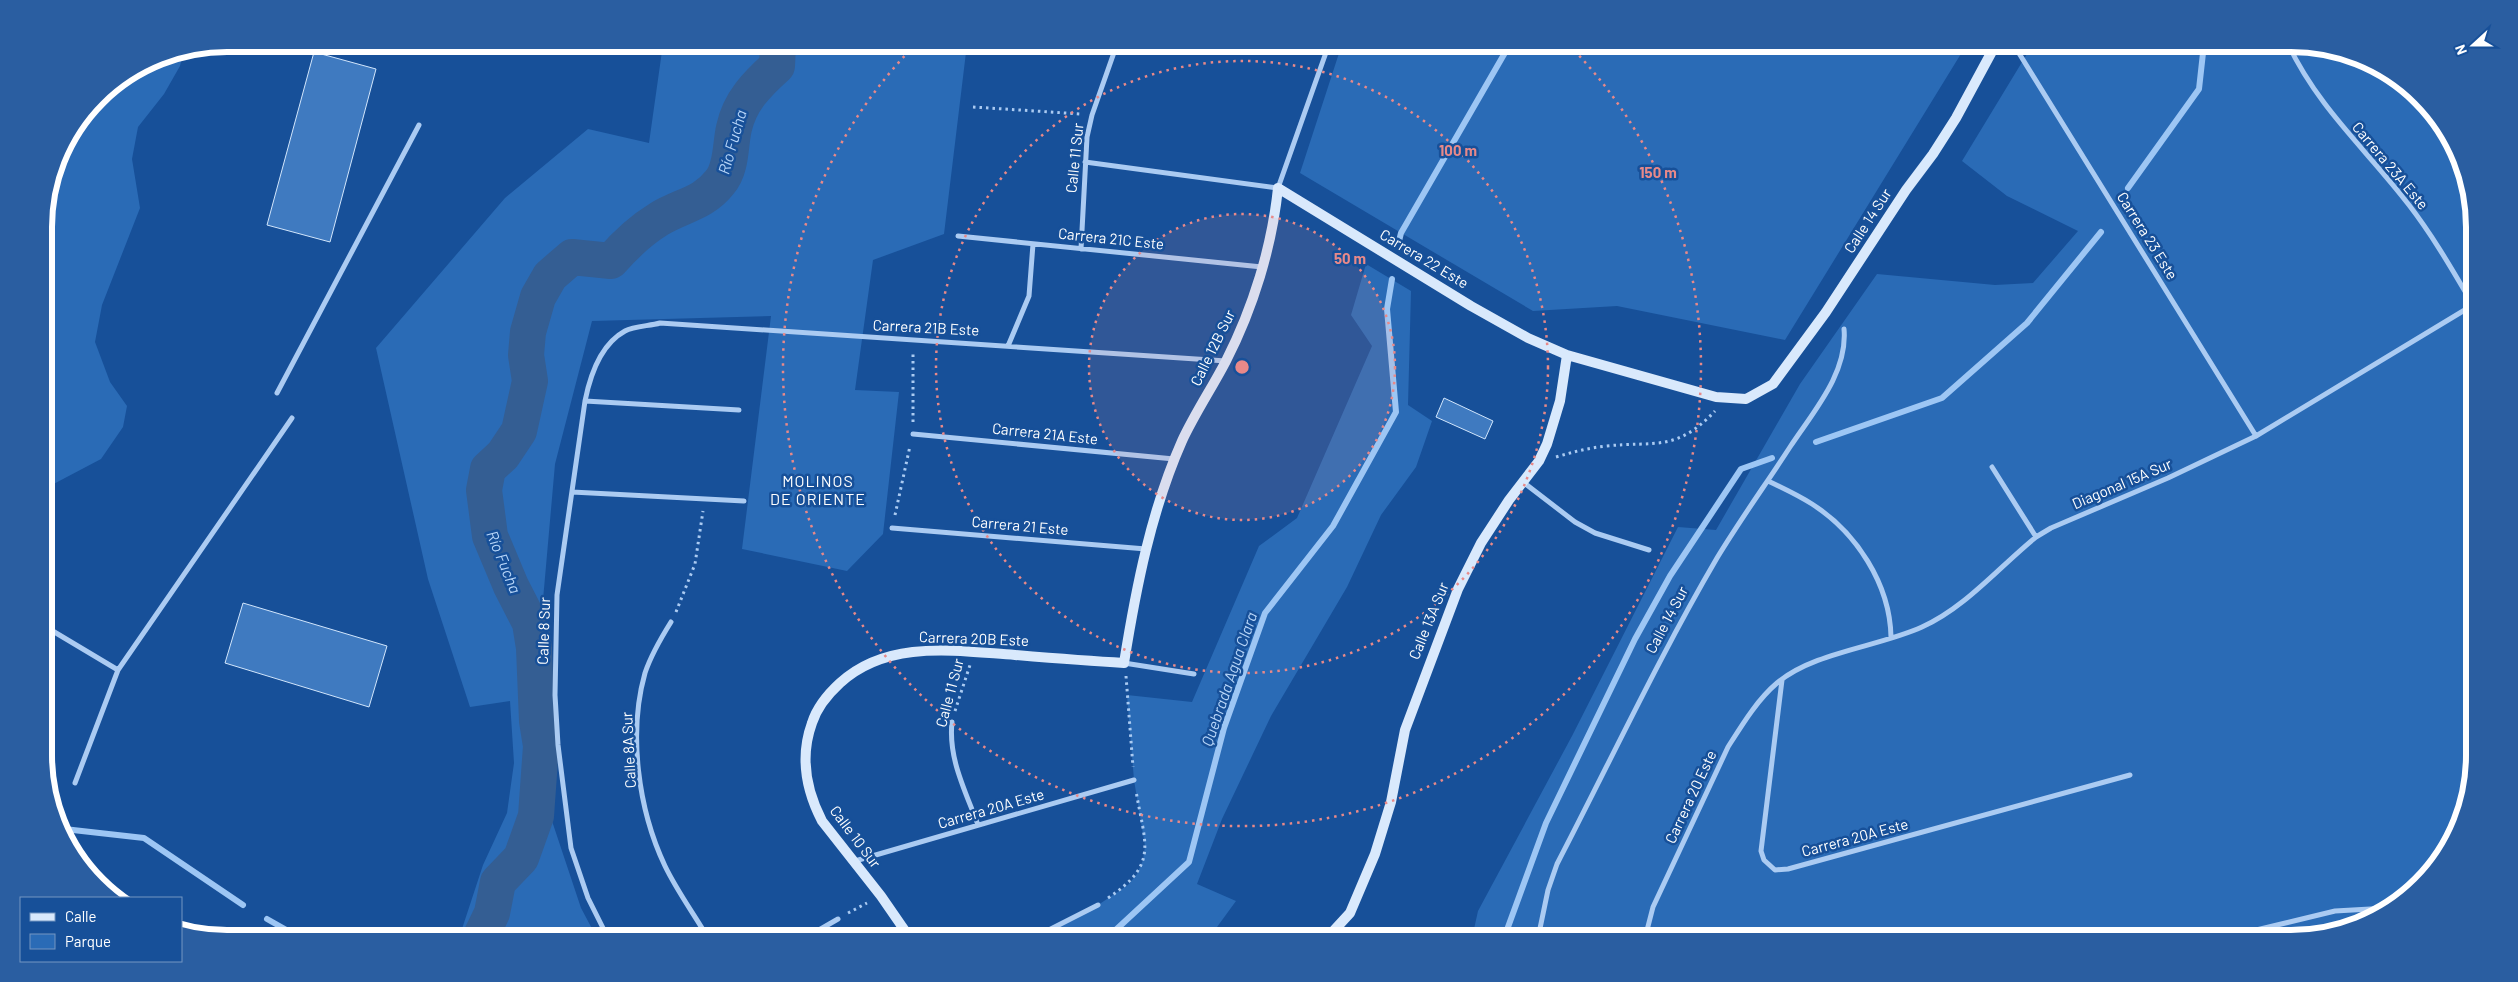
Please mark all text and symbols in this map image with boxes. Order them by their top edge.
north arrow [2448,20,2498,70]
text: N [2451,42,2470,57]
water label: Río Fucha [713,107,750,176]
street label: Carrera 23A Este [2349,118,2433,213]
street label: Calle 11 Sur [1061,121,1087,194]
text: 100 m [1439,141,1477,159]
text: 150 m [1639,163,1677,181]
street label: Calle 14 Sur [1840,184,1895,256]
street label: Carrera 23 Este [2114,188,2182,283]
street label: Carrera 21C Este [1057,223,1165,253]
street label: Carrera 22 Este [1377,225,1472,292]
text: 50 m [1334,249,1366,267]
street label: Calle 12B Sur [1186,306,1239,389]
street label: Carrera 21B Este [872,315,980,339]
centre of rings [1233,358,1251,376]
street label: Carrera 21A Este [991,418,1099,448]
street label: Diagonal 15A Sur [2069,454,2175,512]
district label: MOLINOS DE ORIENTE [770,471,866,508]
street label: Carrera 21 Este [971,512,1069,538]
water label: Río Fucha [483,528,526,596]
street label: Calle 13A Sur [1404,579,1452,662]
street label: Calle 14 Sur [1641,582,1692,656]
street label: Calle 8 Sur [533,596,553,665]
water label: Quebrada Agua Clara [1197,609,1260,748]
street label: Carrera 20B Este [919,627,1029,649]
street label: Calle 11 Sur [931,656,967,729]
street label: Calle 8A Sur [617,711,639,789]
street label: Carrera 20 Este [1661,747,1720,846]
street label: Carrera 20A Este [936,784,1046,832]
street label: Calle 10 Sur [826,802,885,872]
street label: Carrera 20A Este [1799,814,1910,860]
legend [20,897,182,962]
text: Calle [65,907,97,925]
text: Parque [65,932,111,950]

